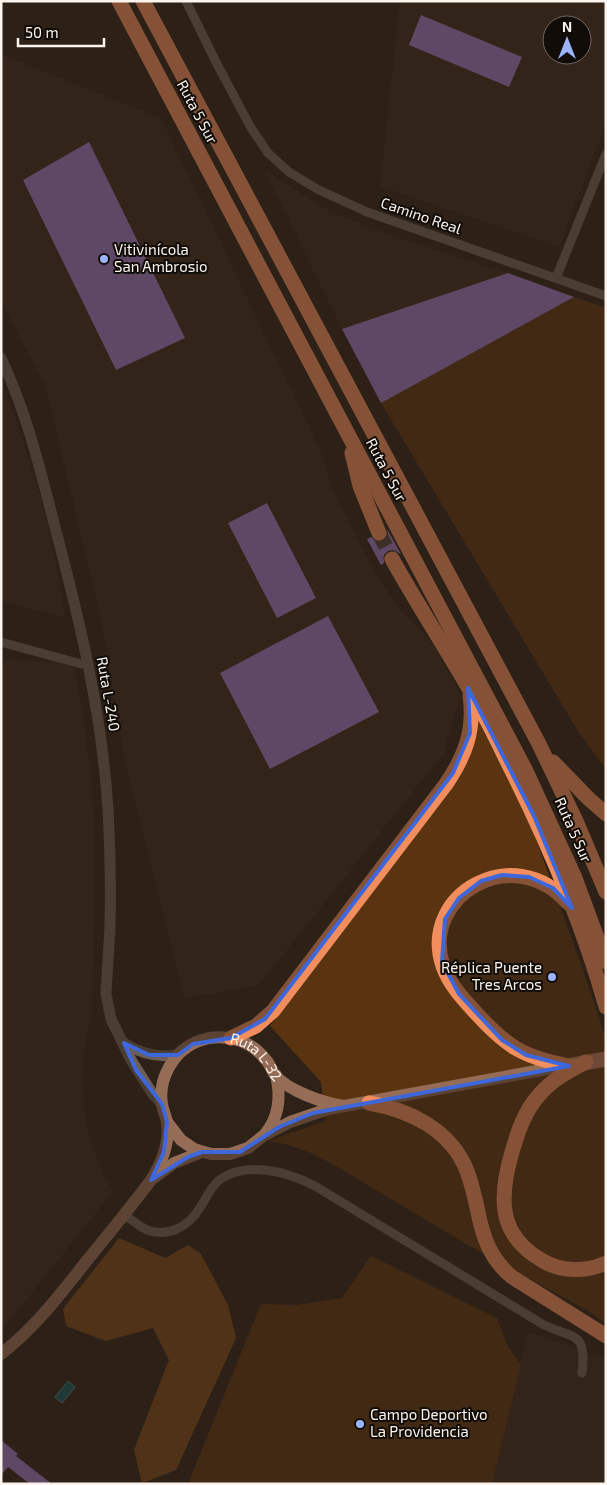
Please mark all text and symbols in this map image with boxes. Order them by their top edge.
scale bar [18,15,104,47]
north arrow [542,15,592,65]
text: N [562,18,572,35]
text: 50 m [25,23,59,41]
street label: Ruta 5 Sur [174,77,222,146]
street label: Camino Real [379,193,465,237]
place label: Vitivinícola San Ambrosio [114,240,208,275]
marker: Vitivinícola San Ambrosio [98,253,110,265]
street label: Ruta 5 Sur [363,435,411,504]
street label: Ruta L-240 [94,655,124,733]
street label: Ruta 5 Sur [552,794,596,865]
place label: Réplica Puente Tres Arcos [441,958,542,993]
marker: Réplica Puente Tres Arcos [546,971,558,983]
street label: Ruta L-32 [229,1028,286,1085]
place label: Campo Deportivo La Providencia [370,1405,488,1440]
marker: Campo Deportivo La Providencia [354,1418,366,1430]

